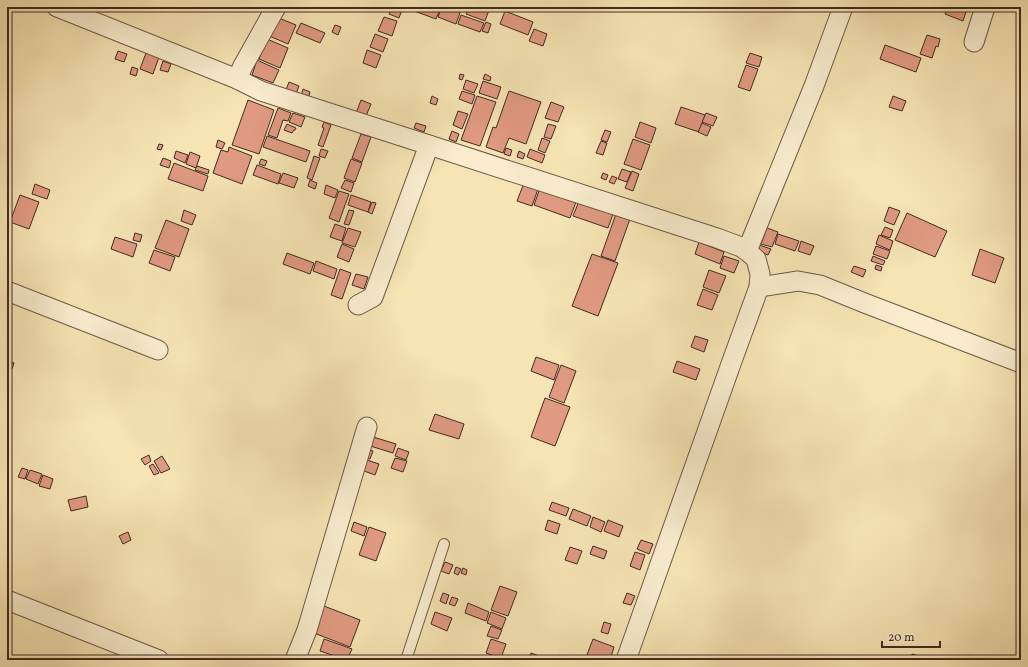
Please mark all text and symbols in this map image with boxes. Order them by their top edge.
scale bar [882,623,940,649]
text: 20 m [888,630,915,646]

